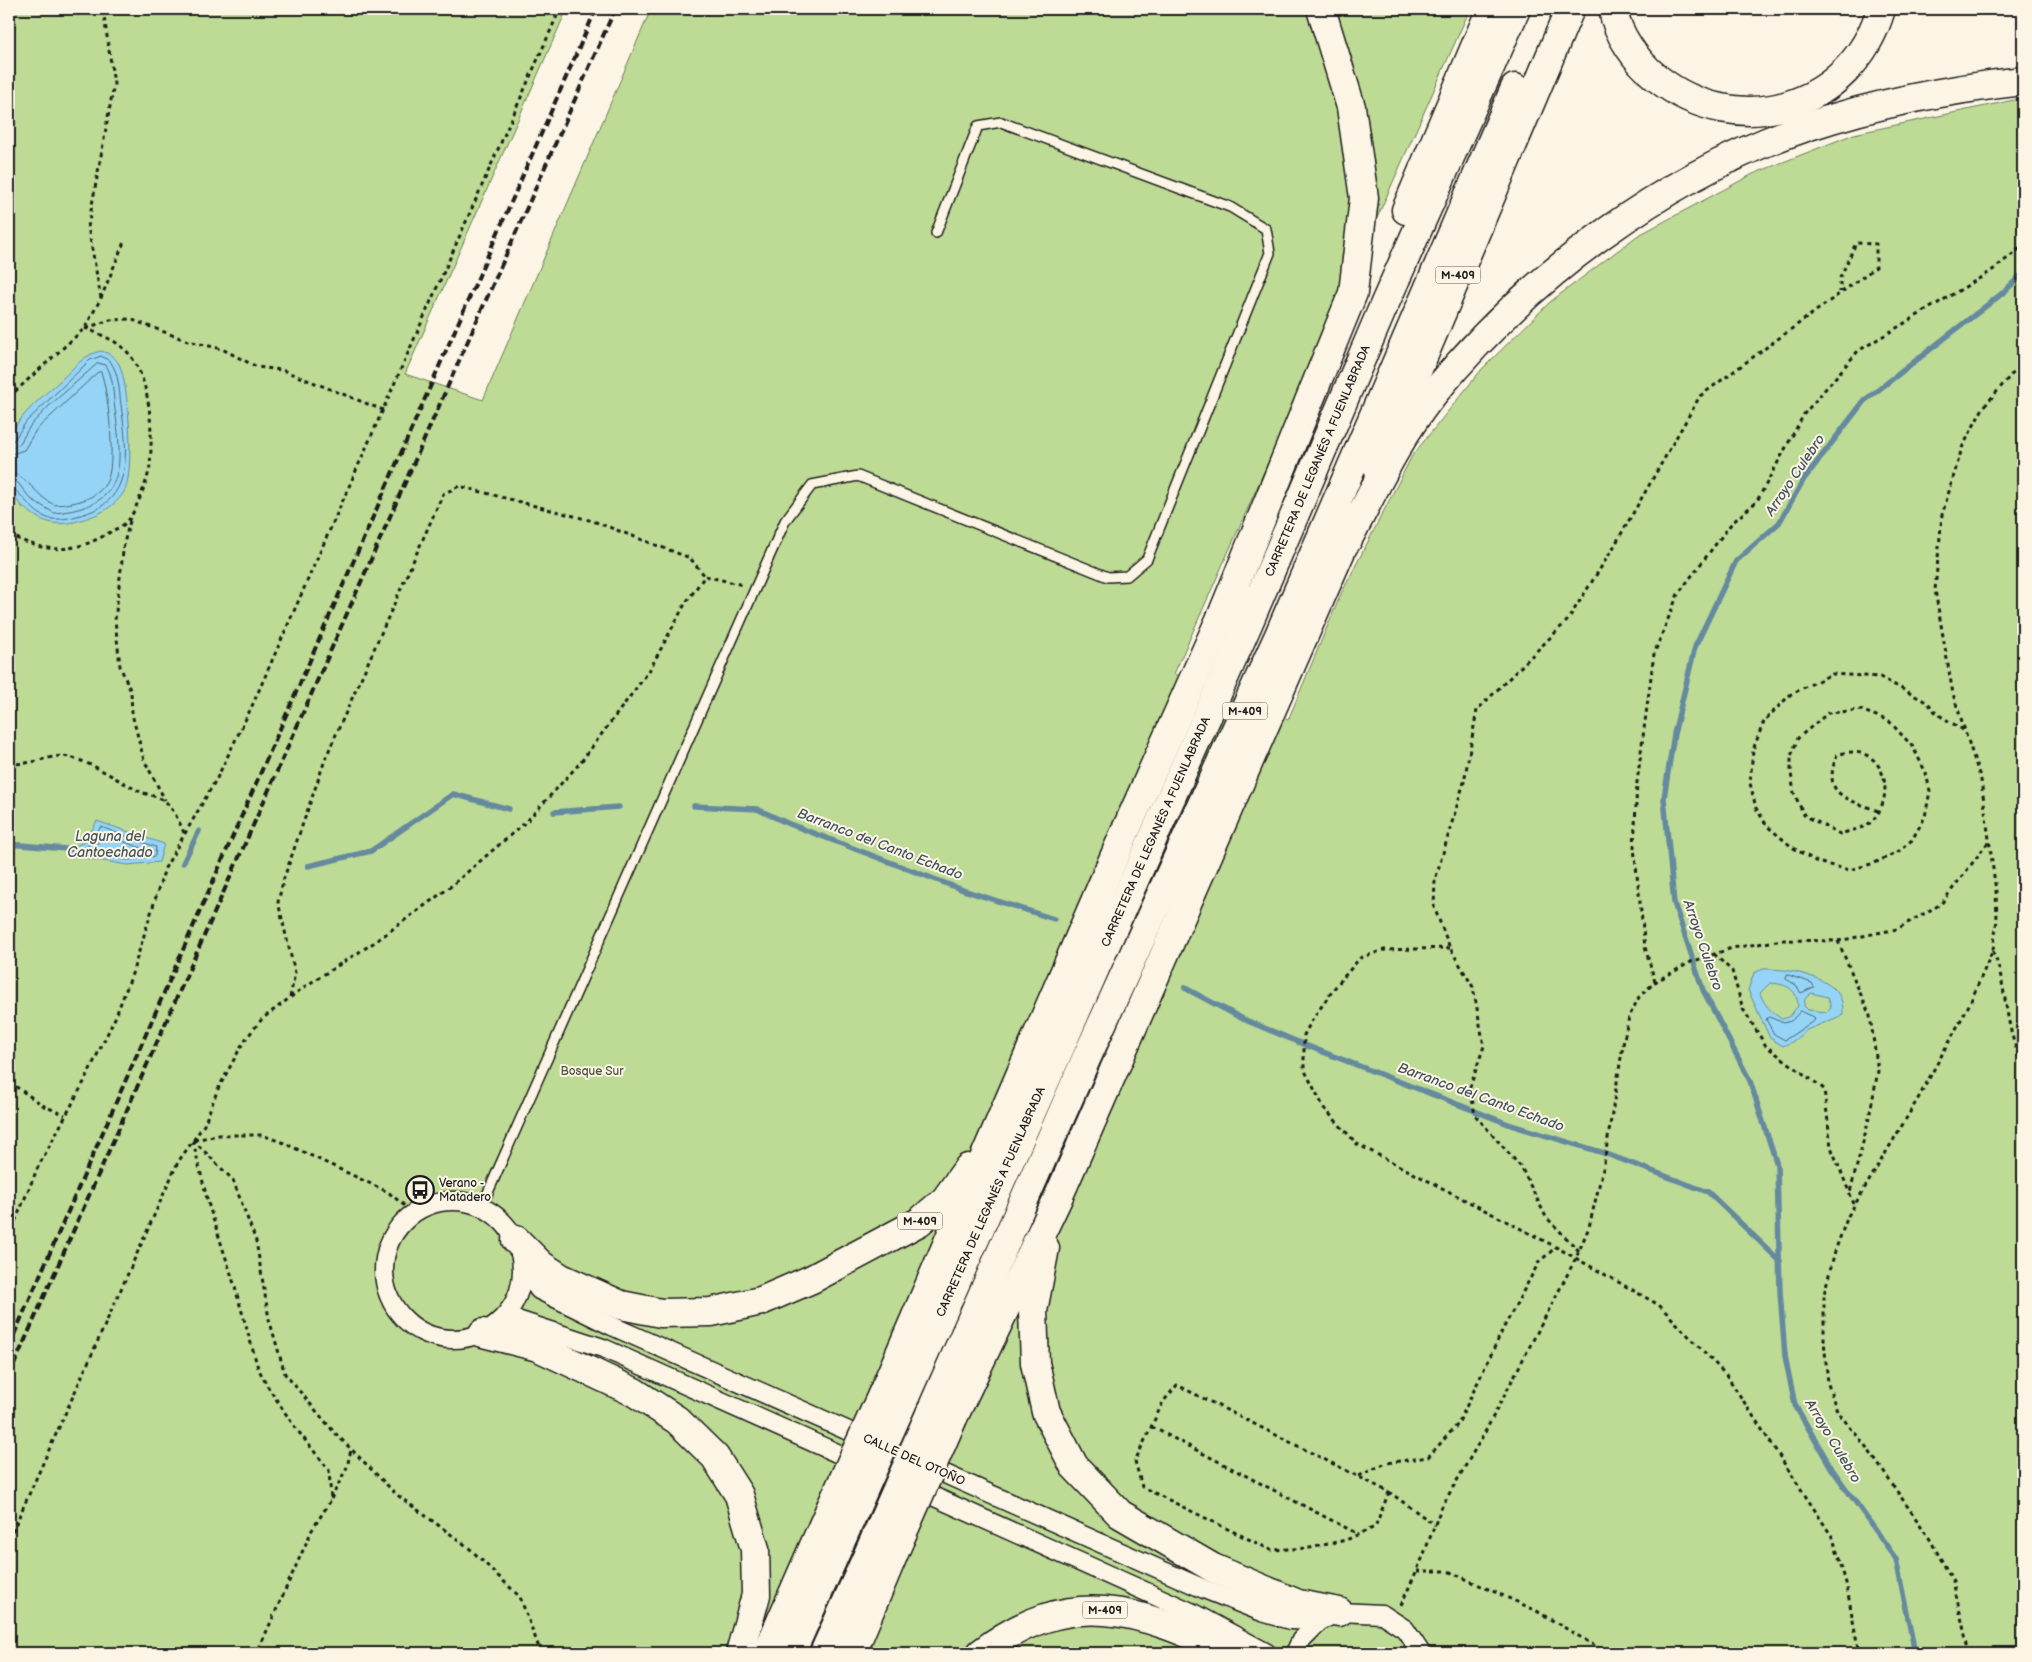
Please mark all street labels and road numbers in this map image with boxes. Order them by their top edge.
road number: M-409 [1436,266,1480,284]
street label: CARRETERA DE LEGANÉS A FUENLABRADA [1261,342,1374,579]
road number: M-409 [1222,702,1268,719]
street label: CARRETERA DE LEGANÉS A FUENLABRADA [1097,714,1214,949]
street label: CARRETERA DE LEGANÉS A FUENLABRADA [932,1084,1049,1319]
road number: M-409 [898,1212,942,1230]
street label: CALLE DEL OTOÑO [861,1429,968,1489]
road number: M-409 [1082,1602,1128,1618]

